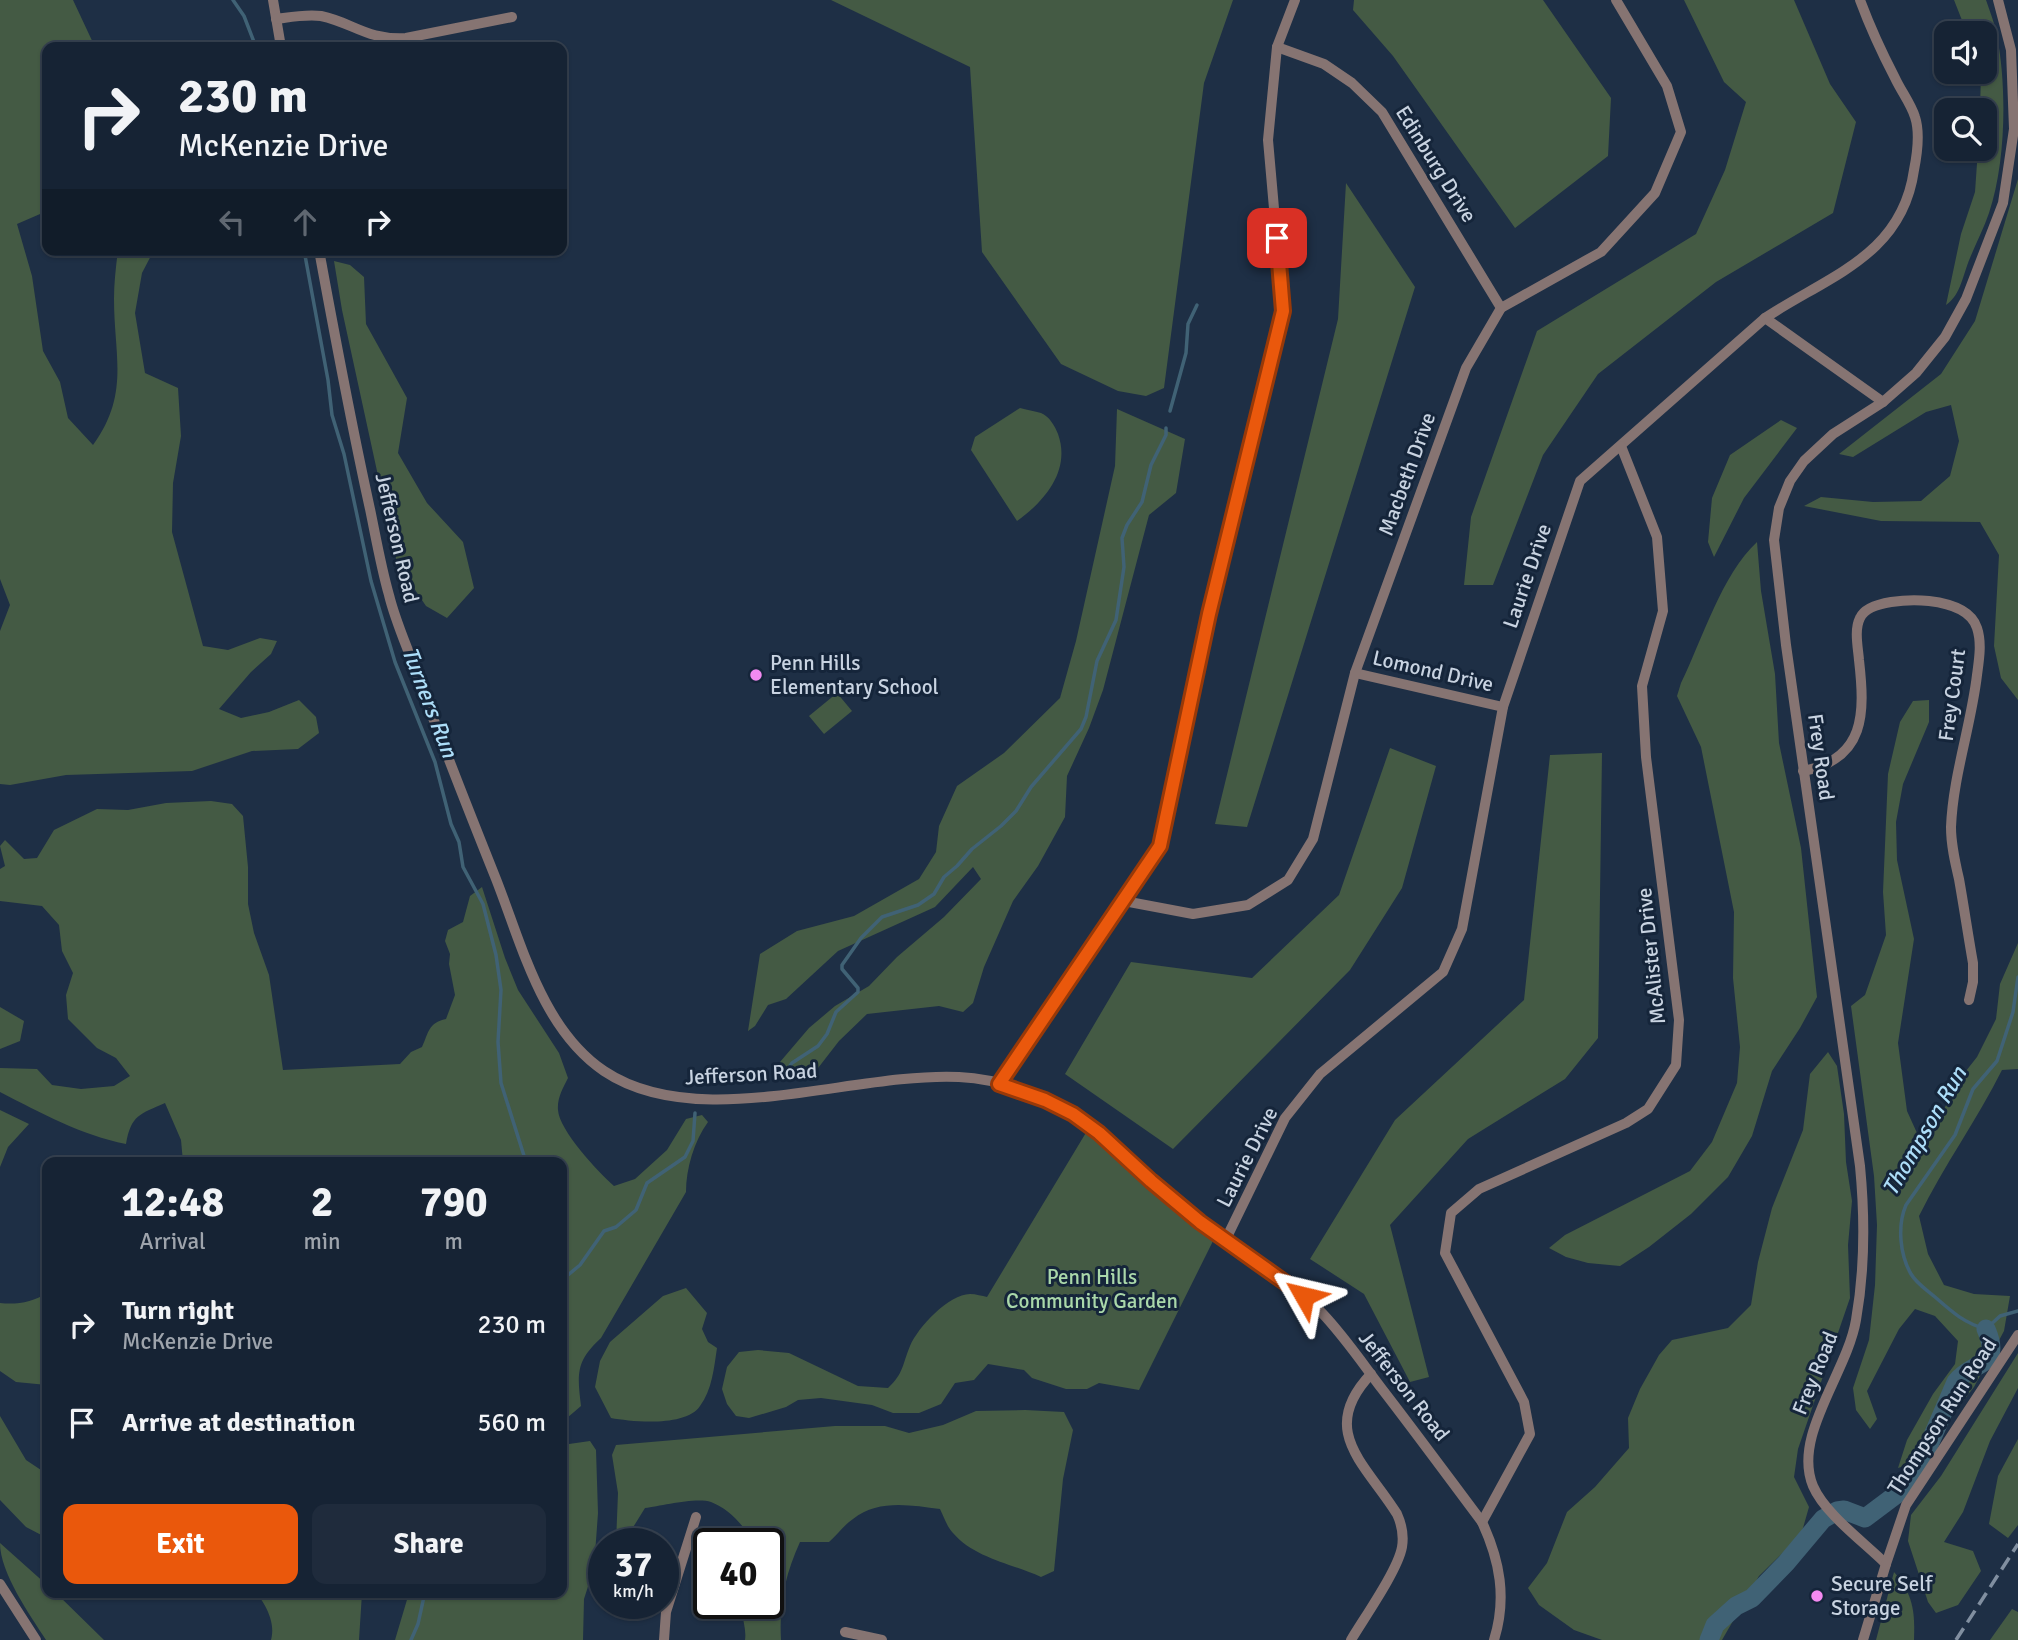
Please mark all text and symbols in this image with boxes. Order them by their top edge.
map controls [1934,21,1997,161]
button: sound [1934,21,1997,84]
text: 230 m [178,66,308,126]
icon: right [63,70,154,161]
button: search [1934,98,1997,161]
street label: Edinburg Drive [1390,101,1482,227]
text: McKenzie Drive [178,126,389,165]
icon: left [213,203,251,241]
icon: ahead [286,203,324,241]
icon: right [359,203,397,241]
pin [1247,208,1307,268]
icon: arrive [1258,219,1296,257]
street label: Macbeth Drive [1373,409,1441,539]
street label: Jefferson Road [369,470,425,606]
street label: Laurie Drive [1497,520,1557,632]
water label: Turners Run [395,643,464,763]
street label: Lomond Drive [1370,644,1496,698]
street label: Frey Court [1933,647,1971,743]
place label: Penn Hills Elementary School [770,650,939,700]
marker: Penn Hills Elementary School [748,667,764,683]
street label: Frey Road [1802,712,1840,802]
street label: McAlister Drive [1631,886,1671,1026]
street label: Jefferson Road [684,1058,818,1090]
water label: Thompson Run [1876,1060,1974,1201]
street label: Laurie Drive [1211,1103,1283,1211]
text: 12:48 [121,1177,224,1228]
text: 2 [311,1177,333,1228]
text: 790 [420,1177,488,1228]
text: Arrival [140,1227,206,1256]
text: min [303,1227,341,1256]
text: m [445,1227,463,1256]
position arrow [1267,1259,1341,1333]
park label: Penn Hills Community Garden [1006,1264,1178,1314]
text: Turn right [122,1295,234,1327]
icon: right [63,1306,101,1344]
text: 230 m [477,1309,546,1341]
street label: Jefferson Road [1353,1326,1455,1446]
text: McKenzie Drive [122,1327,273,1356]
street label: Frey Road [1787,1328,1843,1418]
street label: Thompson Run Road [1882,1333,2002,1499]
icon: arrive [63,1404,101,1442]
text: Arrive at destination [122,1407,355,1439]
text: 560 m [477,1407,546,1439]
button: Exit [63,1504,298,1584]
button: Share [312,1504,546,1584]
speed limit sign: 40 [693,1528,784,1619]
text: 37 [615,1543,652,1586]
place label: Secure Self Storage [1831,1571,1933,1621]
text: km/h [613,1580,654,1602]
marker: Secure Self Storage [1809,1588,1825,1604]

